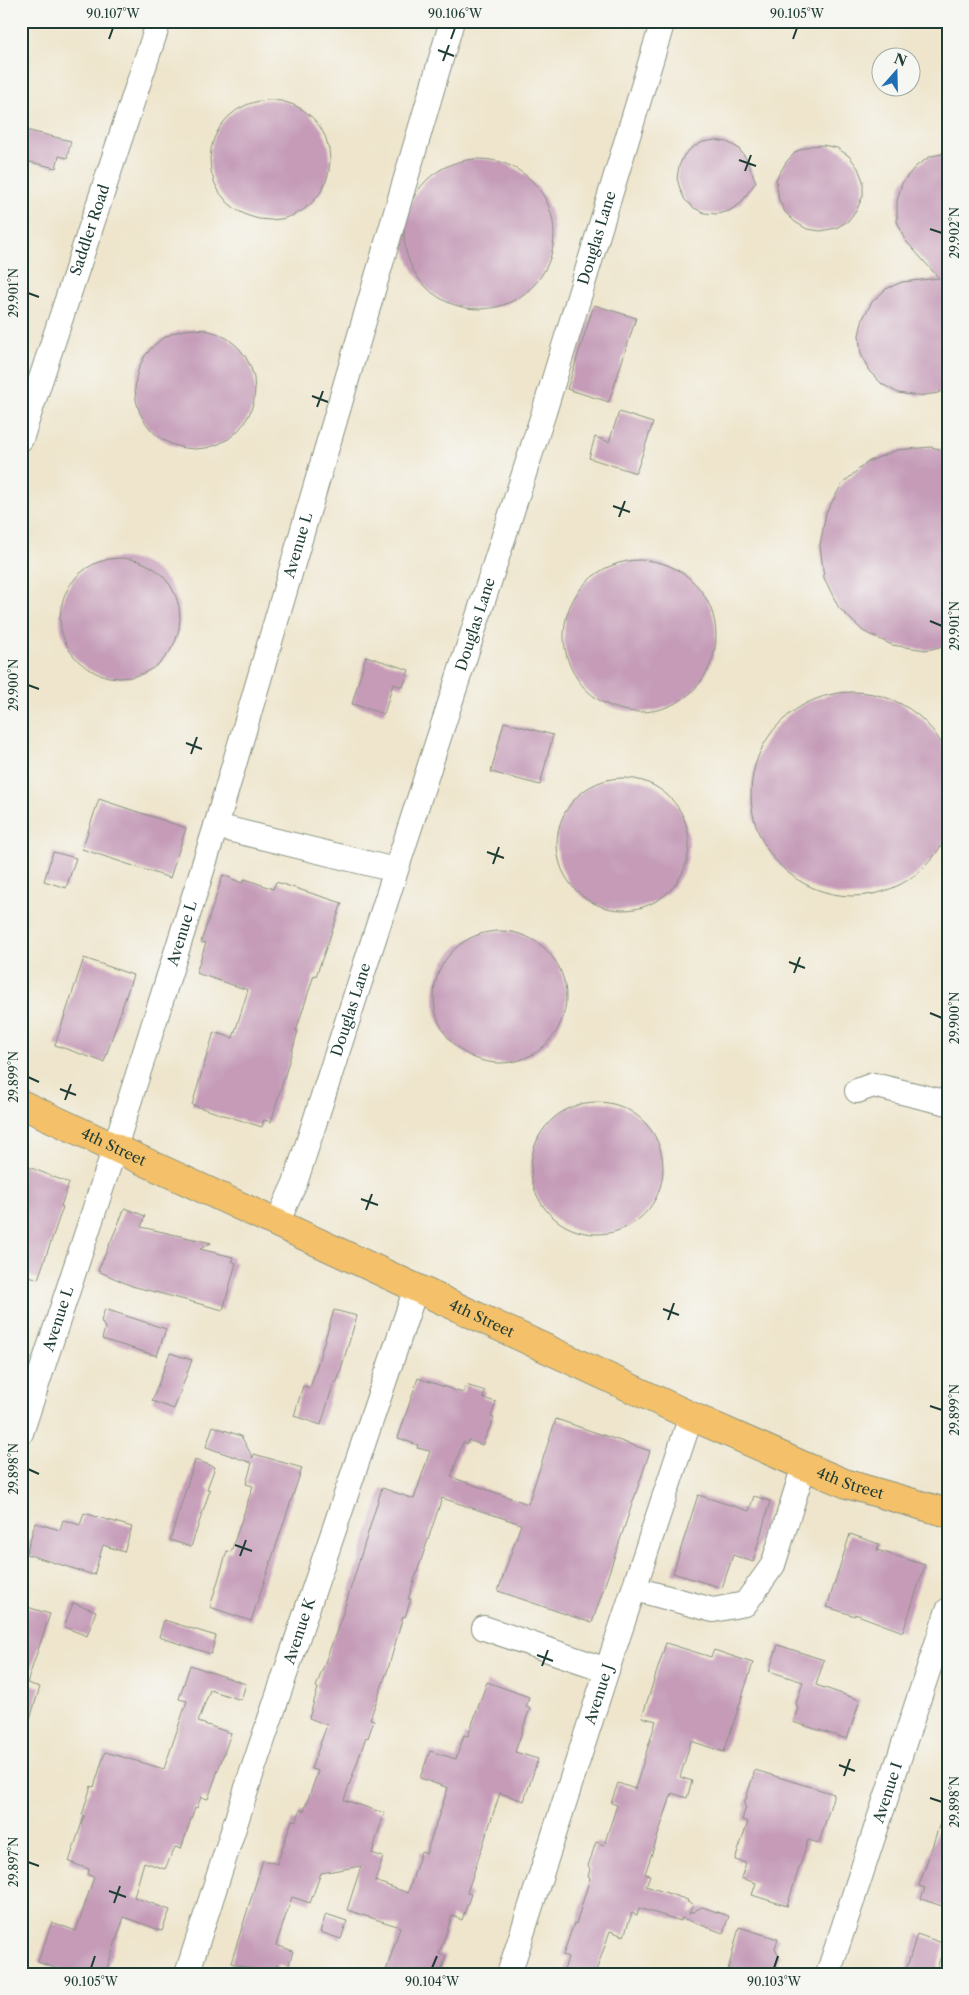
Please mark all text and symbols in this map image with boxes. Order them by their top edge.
text: 90.107°W [86,6,140,21]
text: 90.106°W [428,6,483,21]
text: 90.105°W [770,6,825,21]
north arrow [872,48,922,98]
text: N [892,49,909,70]
street label: Saddler Road [66,182,113,278]
street label: Douglas Lane [573,189,620,287]
text: 29.902°N [947,207,962,259]
text: 29.901°N [6,268,21,318]
street label: Avenue L [279,510,316,581]
street label: Douglas Lane [451,575,499,673]
text: 29.901°N [947,601,962,651]
text: 29.900°N [6,659,21,711]
street label: Avenue L [162,898,201,969]
street label: Douglas Lane [327,960,374,1059]
text: 29.900°N [947,992,962,1044]
text: 29.899°N [6,1051,21,1103]
street label: 4th Street [78,1123,150,1170]
street label: Avenue L [38,1284,78,1355]
street label: 4th Street [446,1295,518,1342]
text: 29.899°N [947,1384,962,1436]
text: 29.898°N [6,1443,21,1495]
street label: 4th Street [814,1462,887,1503]
street label: Avenue K [279,1594,320,1668]
street label: Avenue J [580,1661,617,1728]
street label: Avenue I [868,1760,906,1826]
text: 29.898°N [947,1776,962,1828]
text: 29.897°N [6,1837,21,1887]
text: 90.105°W [64,1974,119,1989]
text: 90.104°W [405,1974,460,1989]
text: 90.103°W [747,1974,802,1989]

